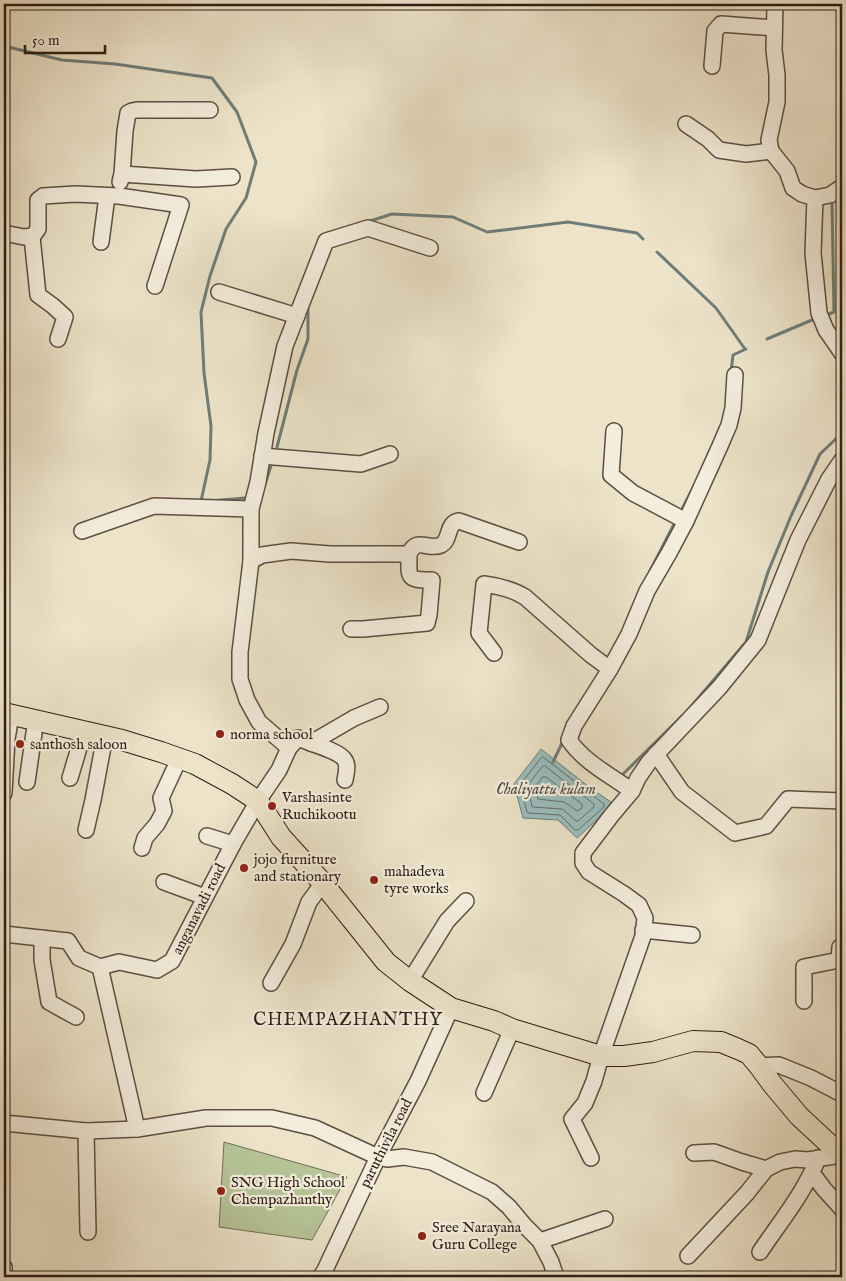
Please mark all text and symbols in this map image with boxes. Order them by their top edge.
scale bar [25,22,105,54]
text: 50 m [32,31,60,50]
place label: norma school [230,725,314,744]
marker: norma school [214,728,226,740]
place label: santhosh saloon [30,735,127,754]
marker: santhosh saloon [14,738,26,750]
water label: Chaliyattu kulam [496,780,596,800]
place label: Varshasinte Ruchikootu [281,788,357,824]
marker: Varshasinte Ruchikootu [266,800,278,812]
place label: jojo furniture and stationary [252,850,342,886]
street label: anganavadi road [168,859,231,958]
marker: jojo furniture and stationary [238,862,250,874]
place label: mahadeva tyre works [384,862,449,898]
marker: mahadeva tyre works [368,874,380,886]
district label: CHEMPAZHANTHY [253,1009,443,1032]
street label: paruthivila road [355,1094,417,1191]
place label: SNG High School Chempazhanthy [231,1173,346,1209]
marker: SNG High School Chempazhanthy [215,1185,227,1197]
place label: Sree Narayana Guru College [432,1218,522,1254]
marker: Sree Narayana Guru College [416,1230,428,1242]

